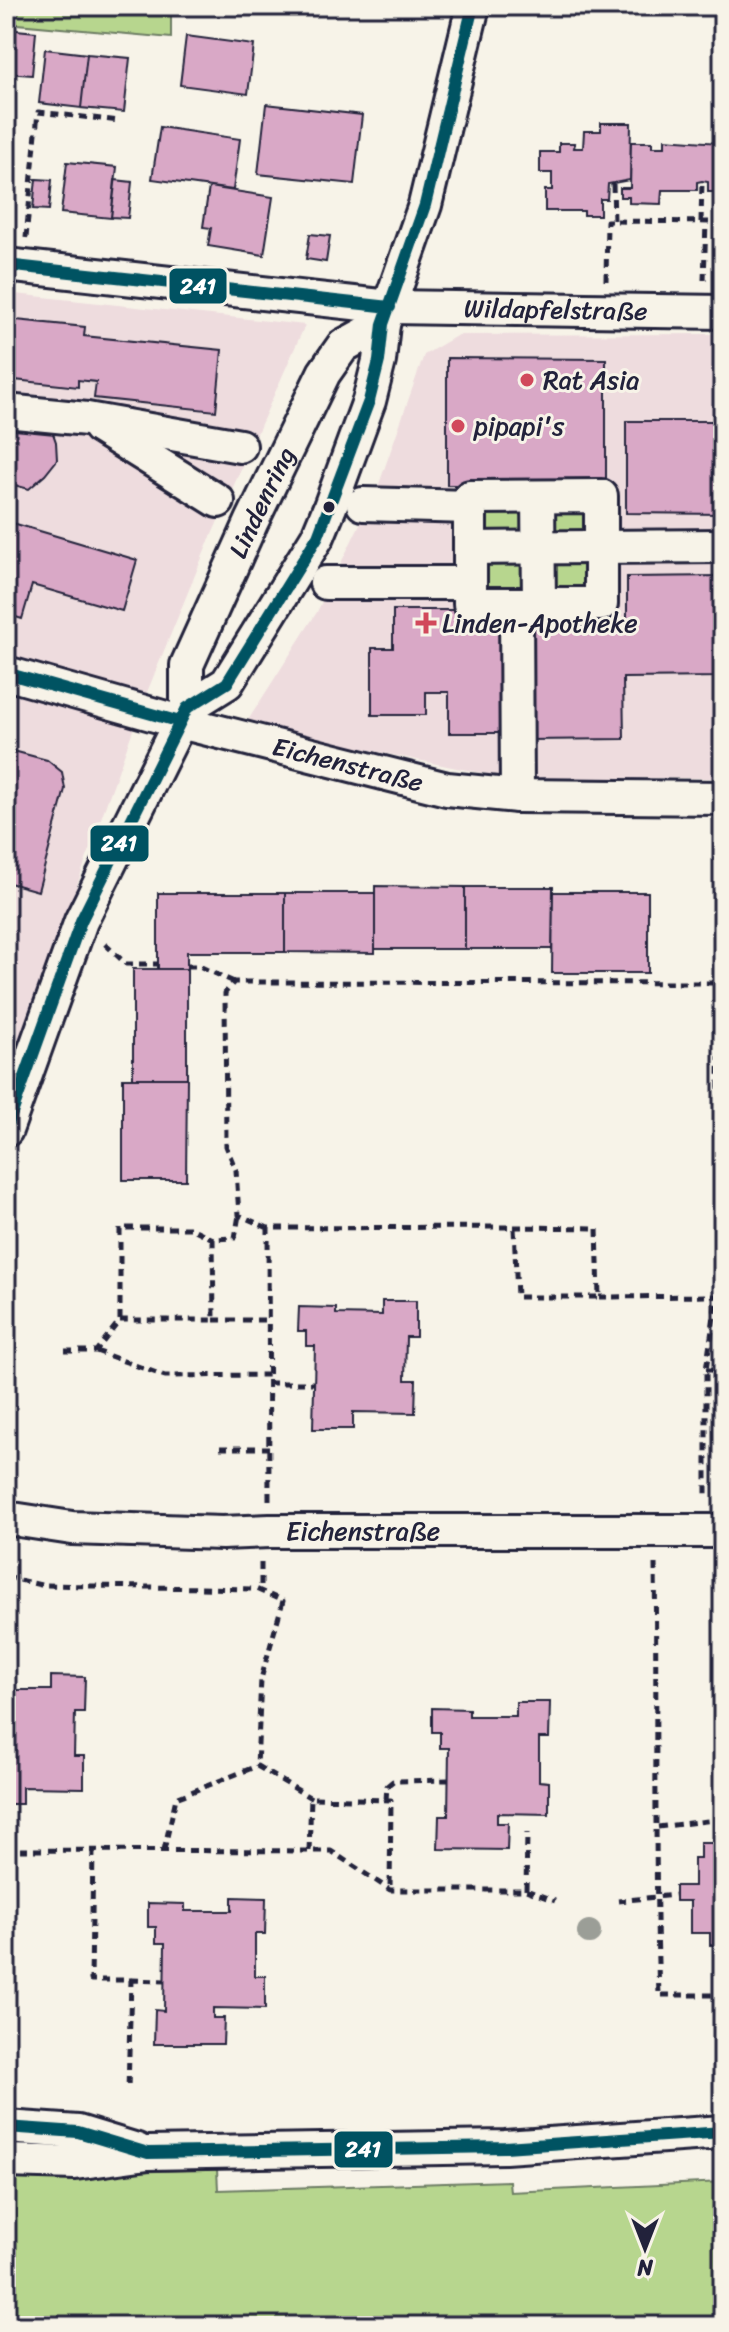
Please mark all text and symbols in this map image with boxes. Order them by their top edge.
line badge: 241 [168,267,228,305]
text: 241 [179,267,216,306]
street label: Wildapfelstraße [463,285,648,334]
place label: Rat Asia [543,357,639,403]
marker: Rat Asia [518,371,536,389]
place label: pipapi's [473,403,565,449]
marker: pipapi's [449,417,467,435]
street label: Lindenring [215,438,308,566]
unlabelled marker [321,499,337,515]
place label: Linden-Apotheke [442,600,638,646]
marker: Linden-Apotheke [417,614,435,632]
street label: Eichenstraße [268,723,428,805]
line badge: 241 [89,824,150,863]
text: 241 [100,824,137,863]
street label: Eichenstraße [286,1508,440,1554]
line badge: 241 [333,2130,394,2169]
text: 241 [344,2130,381,2169]
north arrow [605,2208,685,2288]
text: N [637,2248,654,2287]

